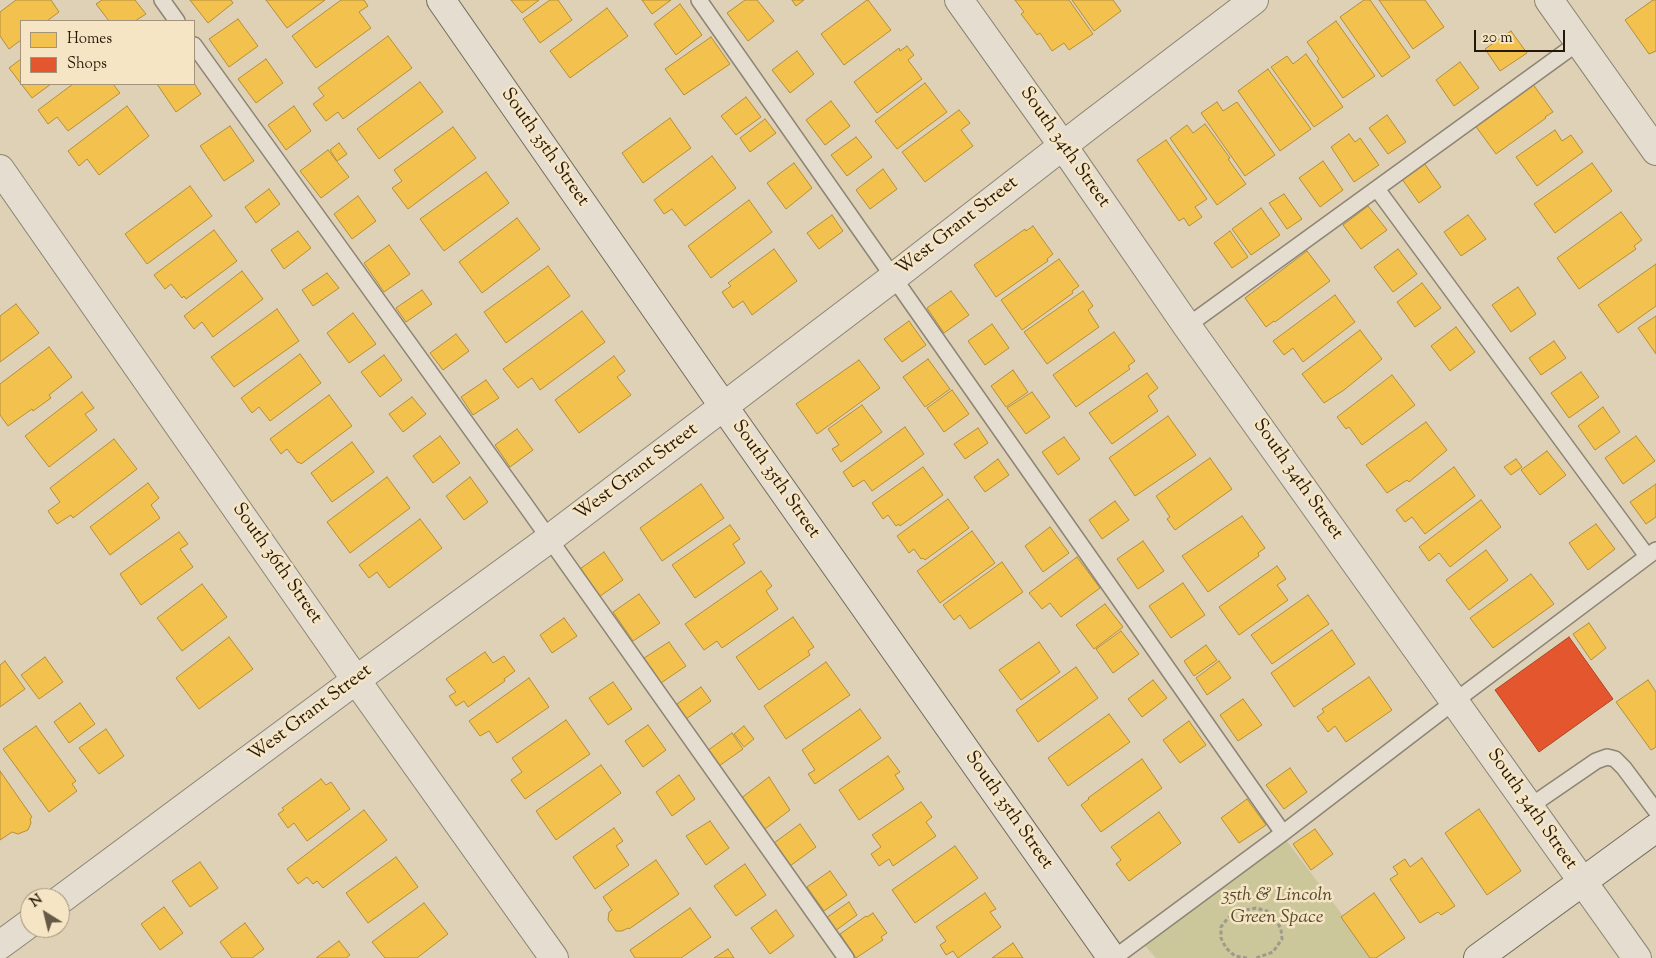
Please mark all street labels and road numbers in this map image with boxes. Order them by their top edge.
street label: South 34th Street [1014,83,1114,213]
street label: South 35th Street [495,84,593,212]
street label: West Grant Street [893,172,1023,282]
street label: South 34th Street [1247,415,1347,545]
street label: South 35th Street [726,416,824,544]
street label: West Grant Street [571,419,703,527]
street label: South 36th Street [226,499,326,629]
street label: West Grant Street [245,660,377,768]
street label: South 34th Street [1481,745,1581,875]
street label: South 35th Street [959,747,1057,875]

